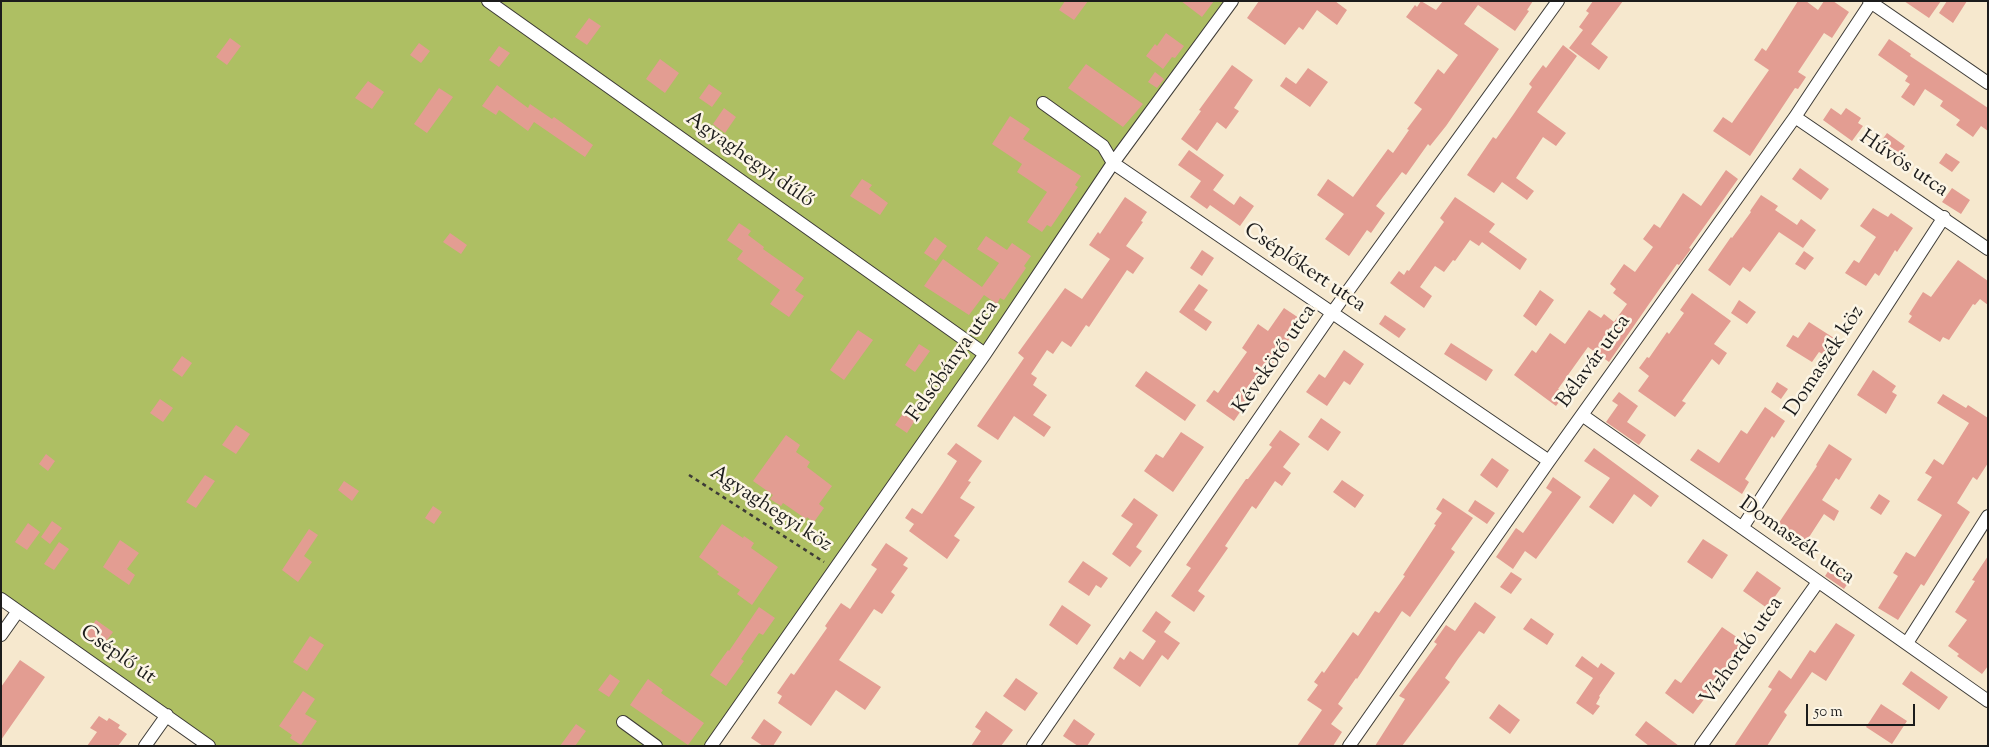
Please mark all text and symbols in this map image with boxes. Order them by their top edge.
street label: Agyaghegyi dűlő [680,107,818,215]
street label: Hűvös utca [1854,126,1952,204]
street label: Cséplőkert utca [1238,219,1370,319]
street label: Felsőbánya utca [903,296,1005,428]
street label: Kévekötő utca [1229,300,1323,420]
street label: Domaszék köz [1781,302,1871,422]
street label: Bélavár utca [1553,310,1637,414]
street label: Agyaghegyi köz [704,461,836,559]
street label: Domaszék utca [1733,493,1859,591]
street label: Vízhordó utca [1696,593,1790,711]
street label: Cséplő út [74,621,160,691]
scale bar [1809,694,1918,726]
text: 50 m [1814,702,1843,723]

